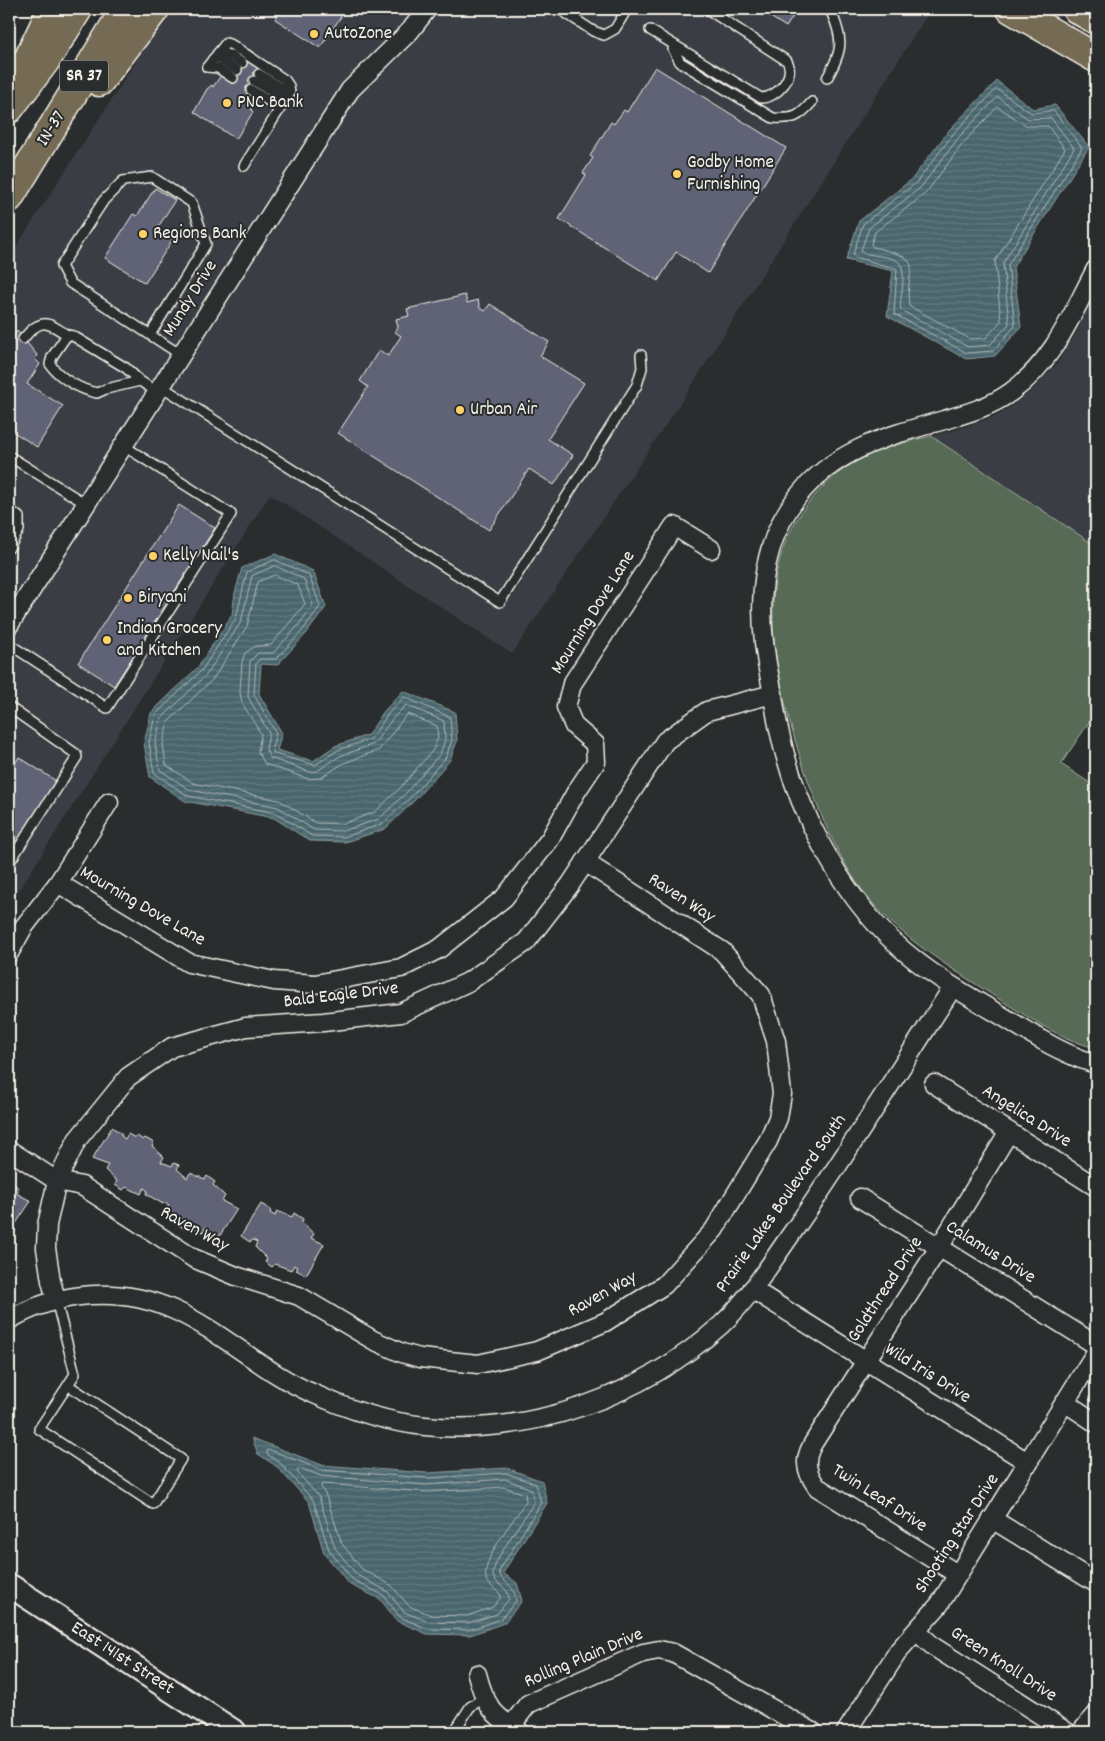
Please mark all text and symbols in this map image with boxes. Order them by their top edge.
place label: AutoZone [324,21,392,48]
marker: AutoZone [308,28,320,40]
road number: SR 37 [60,60,108,92]
place label: PNC Bank [237,90,303,117]
marker: PNC Bank [221,97,233,109]
street label: IN-37 [31,106,73,152]
place label: Godby Home Furnishing [687,150,774,199]
marker: Godby Home Furnishing [671,168,683,180]
place label: Regions Bank [153,221,247,248]
marker: Regions Bank [137,228,149,240]
street label: Mundy Drive [157,256,225,342]
place label: Urban Air [470,397,537,424]
marker: Urban Air [454,404,466,416]
place label: Kelly Nail's [163,543,239,570]
street label: Mourning Dove Lane [545,546,643,680]
marker: Kelly Nail's [147,550,159,562]
place label: Biryani [138,585,187,612]
marker: Biryani [122,592,134,604]
place label: Indian Grocery and Kitchen [117,616,222,665]
marker: Indian Grocery and Kitchen [101,634,113,646]
street label: Mourning Dove Lane [74,860,210,954]
street label: Raven Way [642,867,720,931]
street label: Bald Eagle Drive [282,976,400,1016]
street label: Angelica Drive [976,1079,1076,1155]
street label: Prairie Lakes Boulevard South [710,1109,854,1299]
street label: Raven Way [155,1200,234,1260]
street label: Calamus Drive [940,1215,1040,1291]
street label: Goldthread Drive [842,1232,930,1348]
street label: Raven Way [564,1265,643,1325]
street label: Wild Iris Drive [878,1337,976,1411]
street label: Twin Leaf Drive [826,1458,932,1540]
street label: Shooting Star Drive [909,1469,1007,1599]
street label: East 141st Street [65,1615,179,1703]
street label: Green Knoll Drive [944,1620,1062,1710]
street label: Rolling Plain Drive [520,1622,648,1696]

